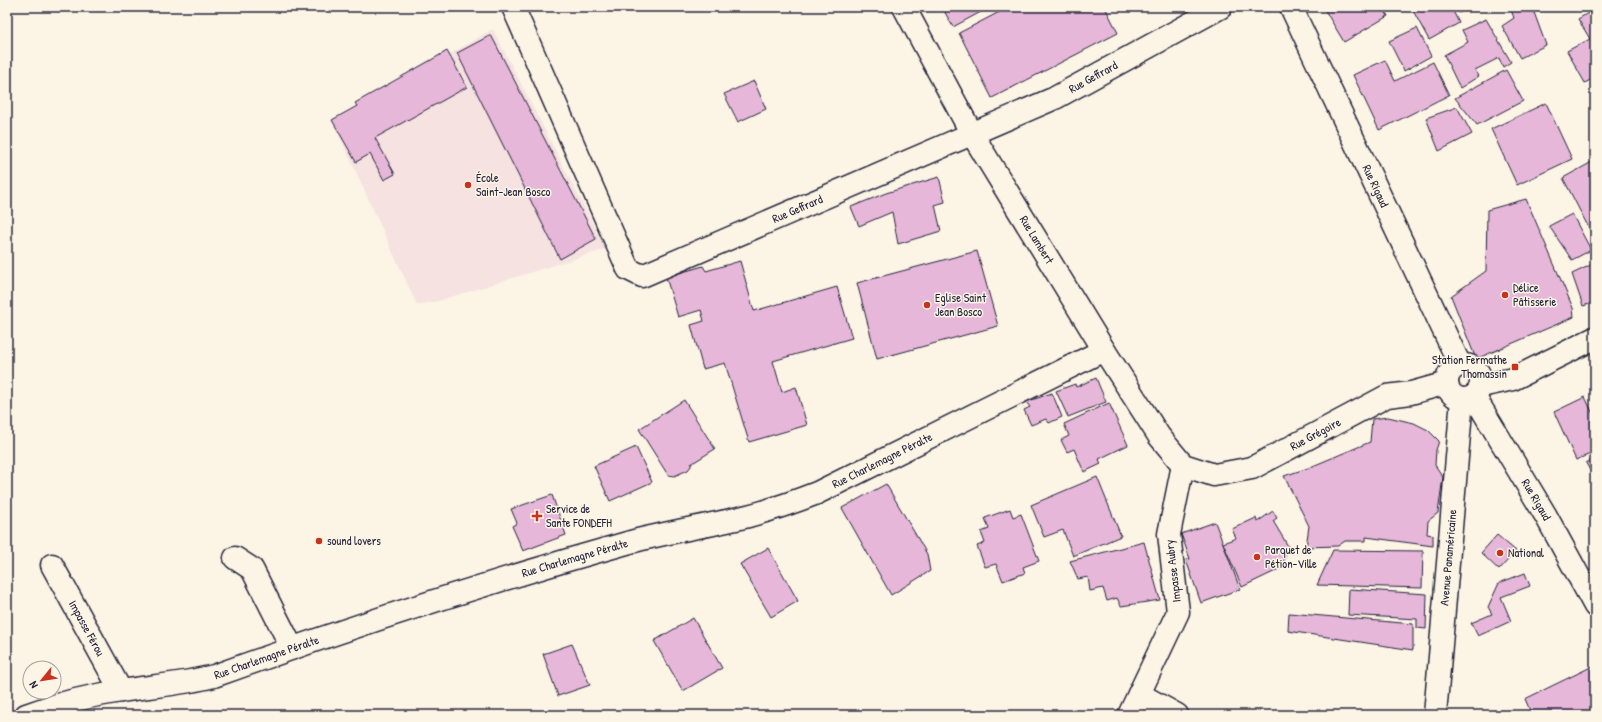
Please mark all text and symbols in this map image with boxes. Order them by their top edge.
street label: Rue Geffrard [1065,56,1121,97]
street label: Rue Rigaud [1359,162,1394,210]
place label: École Saint-Jean Bosco [476,169,551,200]
marker: École Saint-Jean Bosco [463,180,473,190]
street label: Rue Geffrard [769,190,825,227]
street label: Rue Lambert [1016,212,1059,268]
place label: Délice Pâtisserie [1513,279,1557,310]
place label: Eglise Saint Jean Bosco [935,289,987,320]
marker: Délice Pâtisserie [1500,290,1510,300]
marker: Eglise Saint Jean Bosco [922,300,932,310]
place label: Station Fermathe Thomassin [1432,351,1507,382]
marker: Station Fermathe Thomassin [1510,362,1520,372]
street label: Rue Grégoire [1287,413,1344,454]
street label: Rue Charlemagne Péralte [829,428,935,492]
street label: Rue Rigaud [1518,476,1556,523]
place label: Service de Sante FONDEFH [546,500,612,531]
street label: Avenue Panaméricaine [1435,509,1461,606]
marker: Service de Sante FONDEFH [531,510,543,522]
place label: sound lovers [327,532,381,549]
street label: Rue Charlemagne Péralte [519,534,630,581]
marker: sound lovers [314,536,324,546]
street label: Impasse Aubry [1160,539,1185,603]
place label: Parquet de Pétion-Ville [1265,541,1317,572]
place label: National [1508,544,1545,561]
marker: National [1495,548,1505,558]
marker: Parquet de Pétion-Ville [1252,552,1262,562]
street label: Impasse Férou [65,597,109,659]
street label: Rue Charlemagne Péralte [212,631,321,683]
north arrow [22,660,62,700]
text: N [26,679,41,691]

